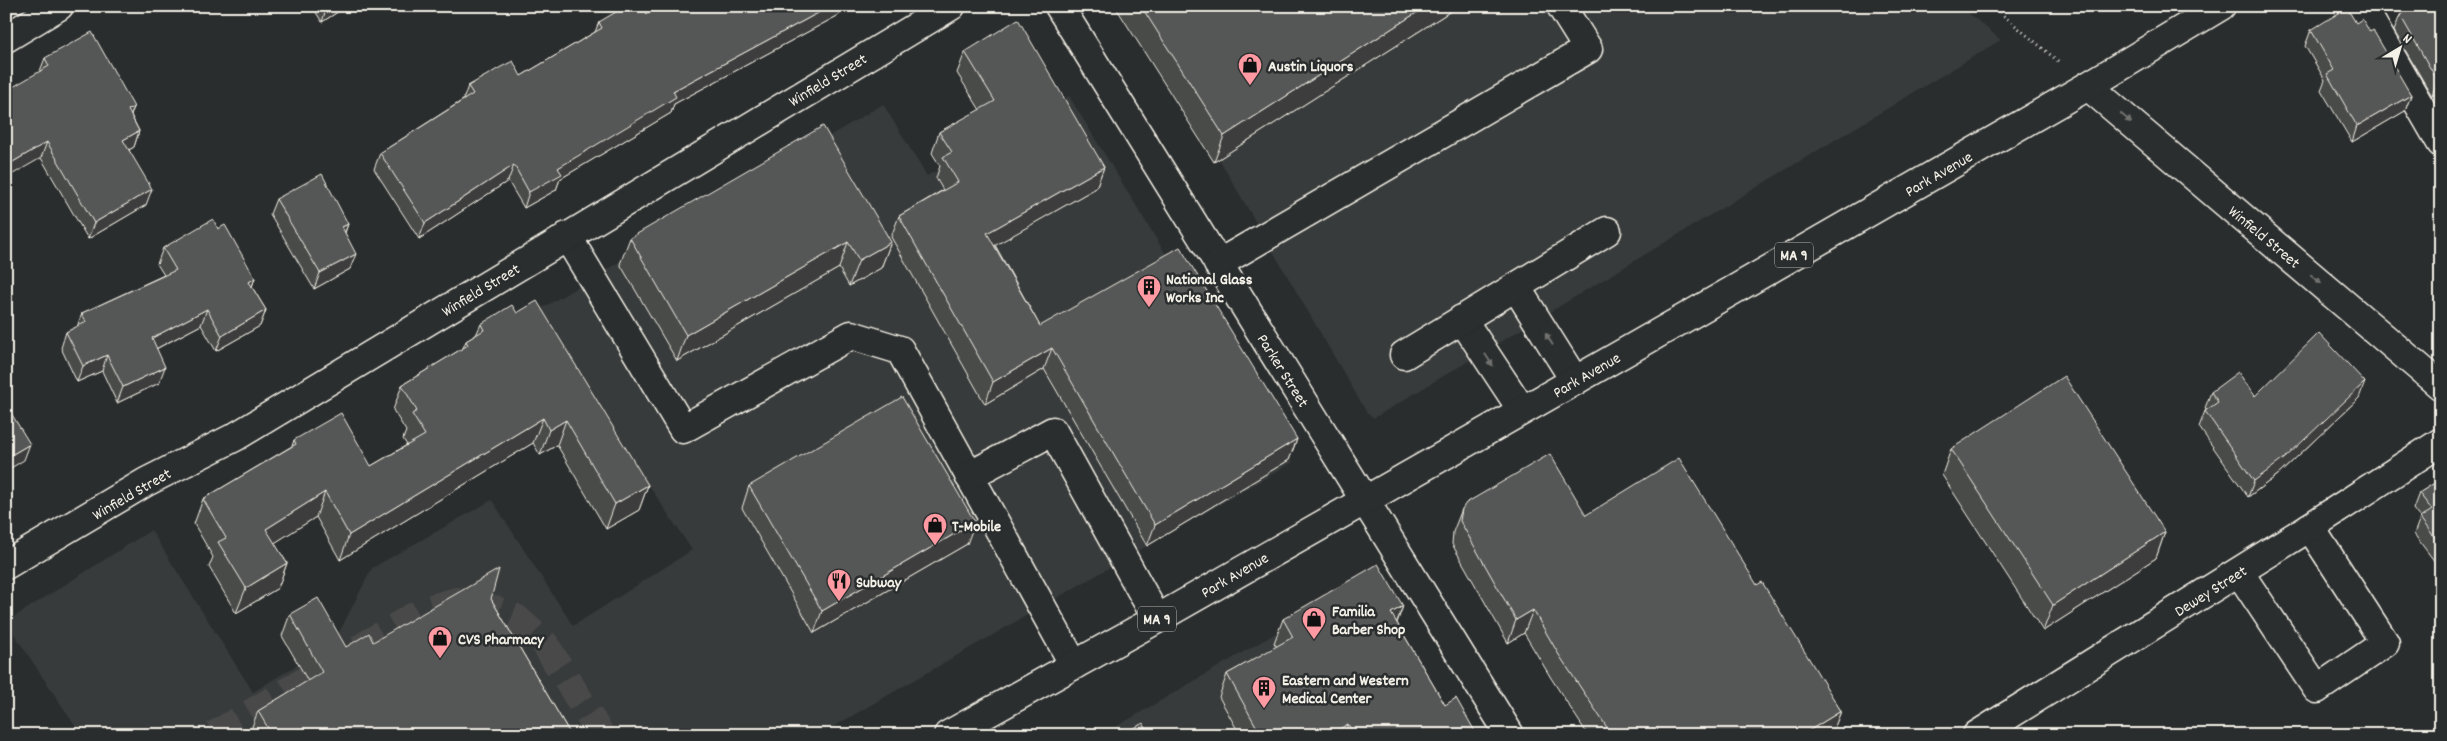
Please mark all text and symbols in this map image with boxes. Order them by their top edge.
north arrow [2374,22,2424,72]
text: N [2398,29,2416,49]
street label: Winfield Street [785,49,872,114]
shop icon: Austin Liquors [1237,52,1263,86]
place label: Austin Liquors [1268,56,1354,79]
one-way arrow [2119,112,2132,123]
street label: Park Avenue [1901,147,1977,204]
street label: Winfield Street [2222,201,2304,275]
road number: MA 9 [1775,242,1813,268]
street label: Winfield Street [438,259,525,324]
place label: National Glass Works Inc [1166,269,1253,310]
building icon: National Glass Works Inc [1136,274,1162,308]
one-way arrow [2310,274,2323,285]
street label: Parker Street [1250,330,1314,413]
one-way arrow [1544,333,1553,346]
street label: Park Avenue [1549,348,1625,405]
one-way arrow [1484,353,1494,366]
street label: Winfield Street [88,463,176,527]
shop icon: T-Mobile [922,512,948,546]
place label: T-Mobile [952,516,1001,539]
street label: Park Avenue [1197,548,1273,605]
street label: Dewey Street [2171,561,2252,624]
restaurant icon: Subway [826,568,852,602]
place label: Subway [856,572,903,595]
place label: Familia Barber Shop [1332,601,1405,642]
road number: MA 9 [1138,606,1176,632]
shop icon: Familia Barber Shop [1301,606,1327,640]
shop icon: CVS Pharmacy [427,625,453,659]
place label: CVS Pharmacy [458,629,545,652]
place label: Eastern and Western Medical Center [1282,670,1409,711]
building icon: Eastern and Western Medical Center [1251,675,1277,709]

